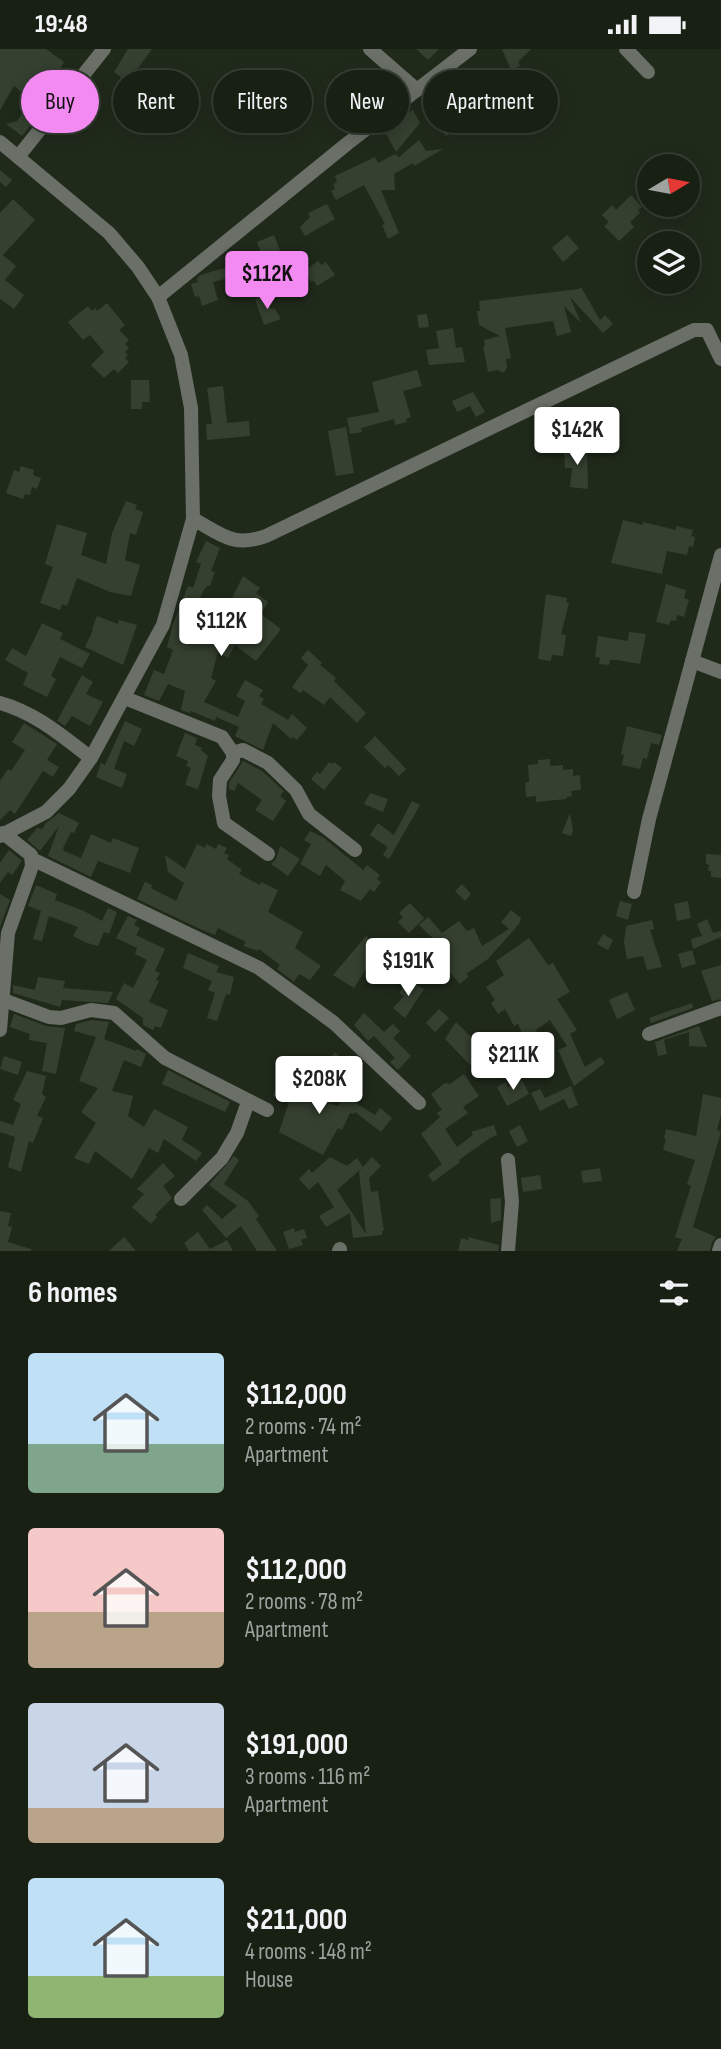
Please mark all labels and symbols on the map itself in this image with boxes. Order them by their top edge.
north arrow [637,154,700,217]
pin: $112K [218,251,316,311]
pin: $142K [528,407,626,467]
pin: $112K [172,599,270,658]
pin: $191K [359,939,457,998]
pin: $211K [464,1033,562,1092]
pin: $208K [270,1056,368,1116]

